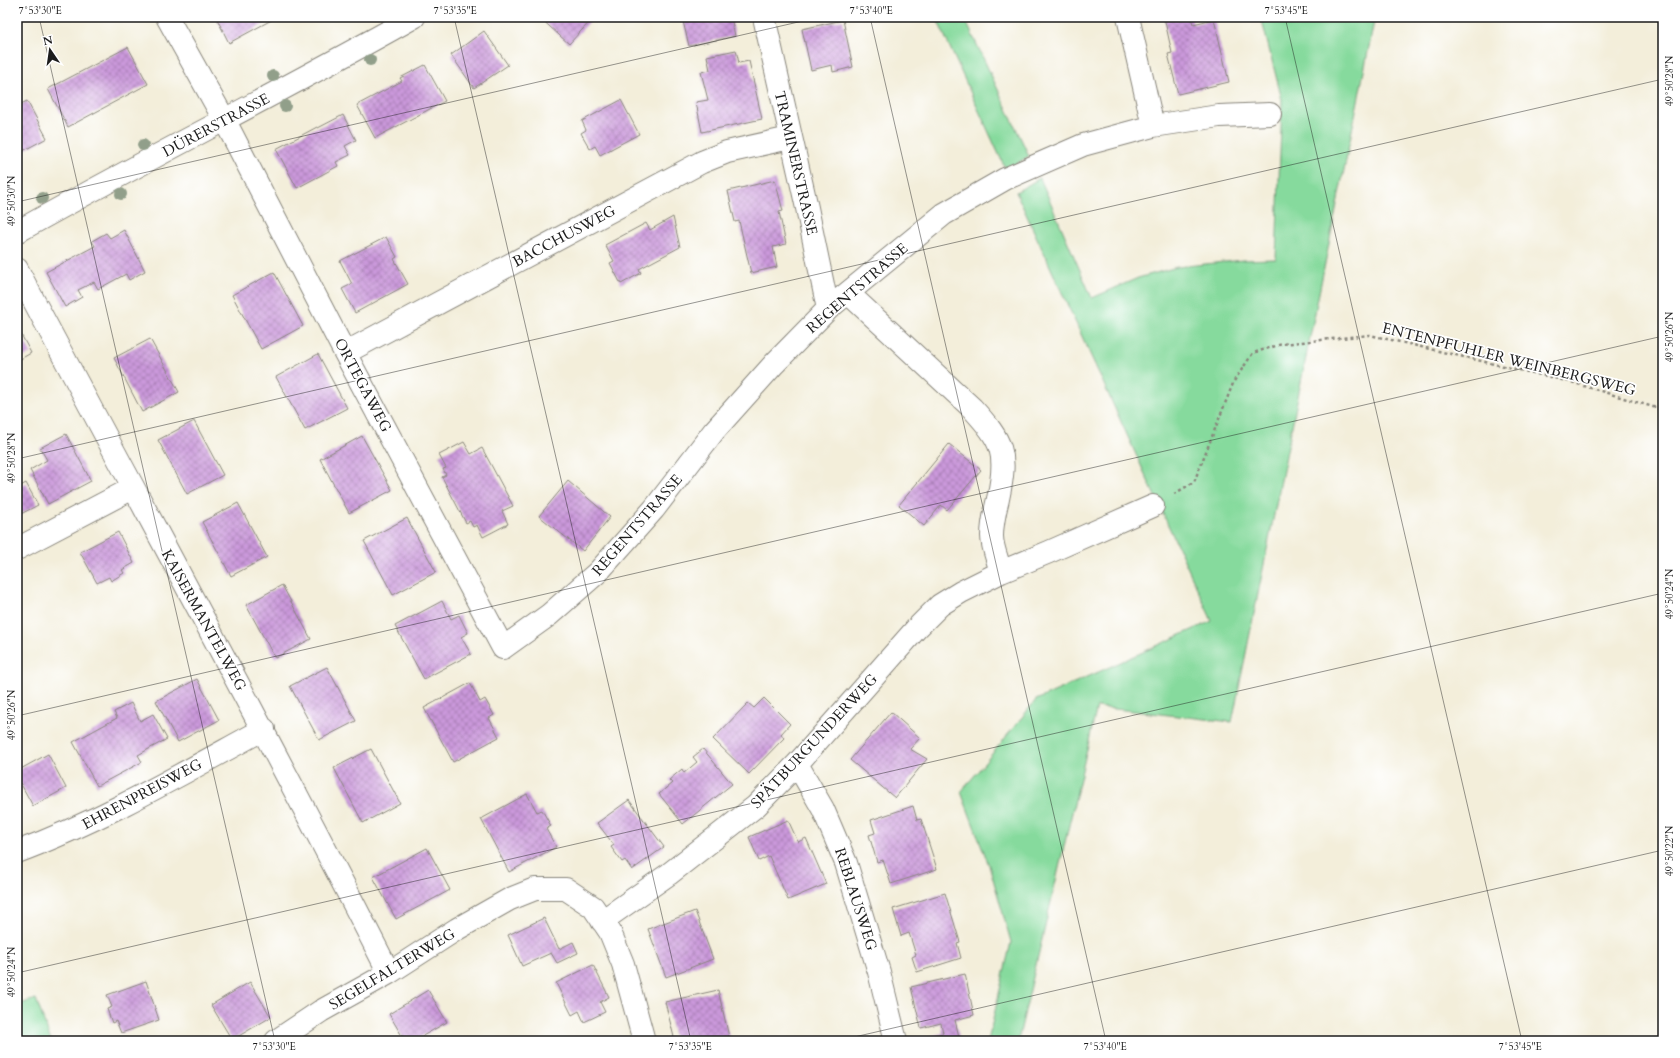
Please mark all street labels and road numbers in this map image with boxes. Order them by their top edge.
street label: DÜRERSTRASSE [159,88,273,162]
street label: TRAMINERSTRASSE [770,89,822,237]
street label: BACCHUSWEG [509,200,619,272]
street label: REGENTSTRASSE [802,238,912,338]
street label: ENTENPFUHLER WEINBERGSWEG [1380,318,1638,400]
street label: ORTEGAWEG [330,334,396,436]
street label: REGENTSTRASSE [587,470,687,580]
street label: KAISERMANTELWEG [157,546,251,694]
street label: SPÄTBURGUNDERWEG [746,669,882,813]
street label: EHRENPREISWEG [79,754,206,834]
street label: REBLAUSWEG [830,845,882,953]
street label: SEGELFALTERWEG [325,923,459,1015]

